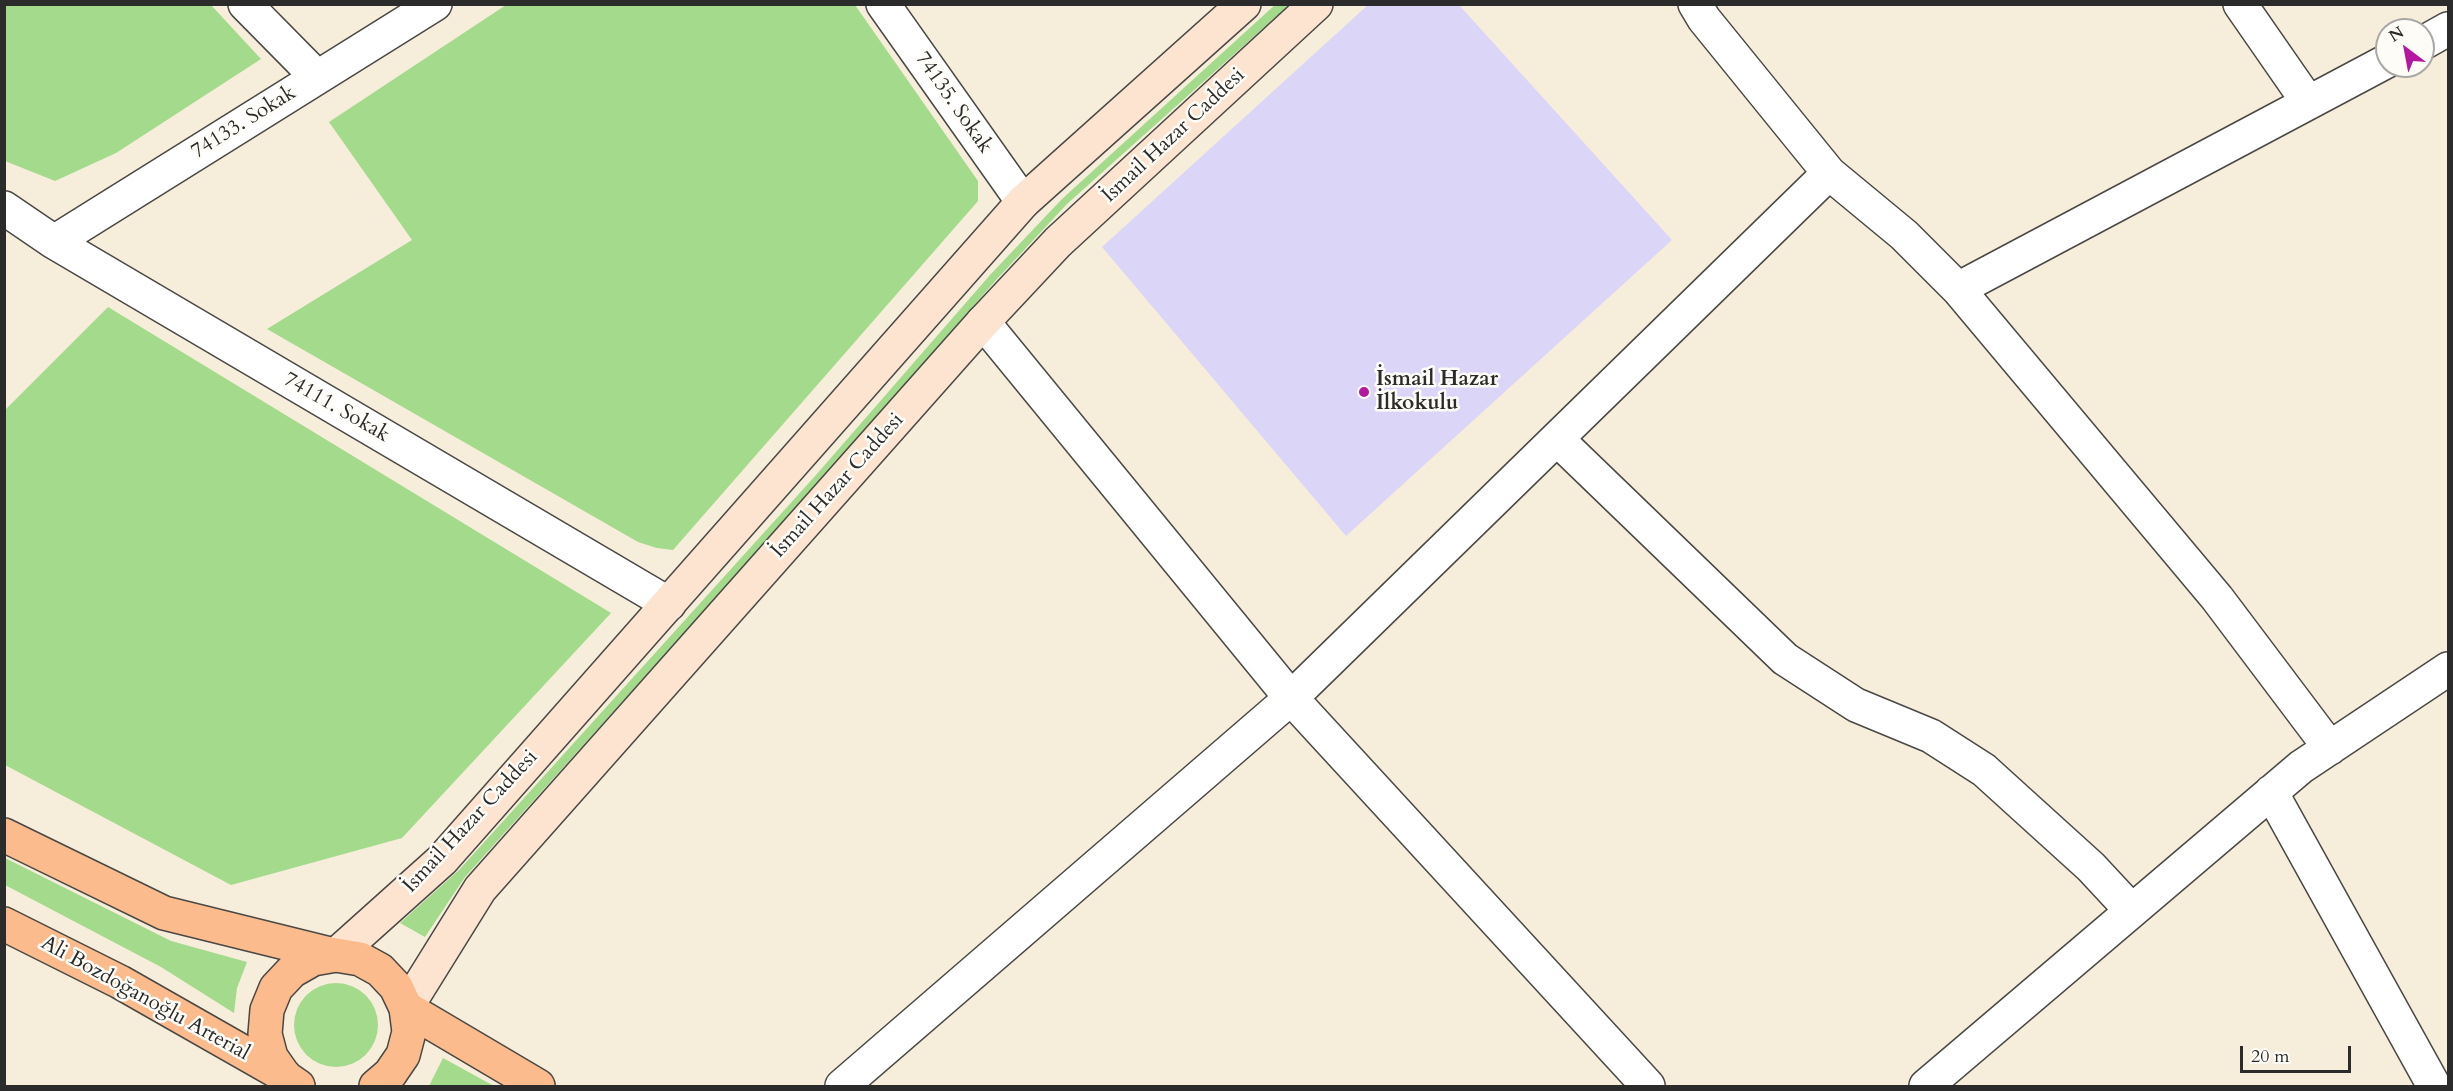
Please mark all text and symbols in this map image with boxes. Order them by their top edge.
north arrow [2375,18,2435,78]
text: N [2385,21,2408,47]
street label: 74135. Sokak [909,47,997,159]
street label: İsmail Hazar Caddesi [1097,63,1251,209]
street label: 74133. Sokak [187,81,301,165]
place label: İsmail Hazar İlkokulu [1376,367,1498,417]
street label: 74111. Sokak [279,368,393,448]
marker: İsmail Hazar İlkokulu [1357,385,1371,399]
street label: İsmail Hazar Caddesi [766,408,910,564]
street label: İsmail Hazar Caddesi [398,745,544,899]
street label: Ali Bozdoğanoğlu Arterial [36,931,254,1067]
scale bar [2243,1034,2354,1072]
text: 20 m [2251,1044,2290,1069]

